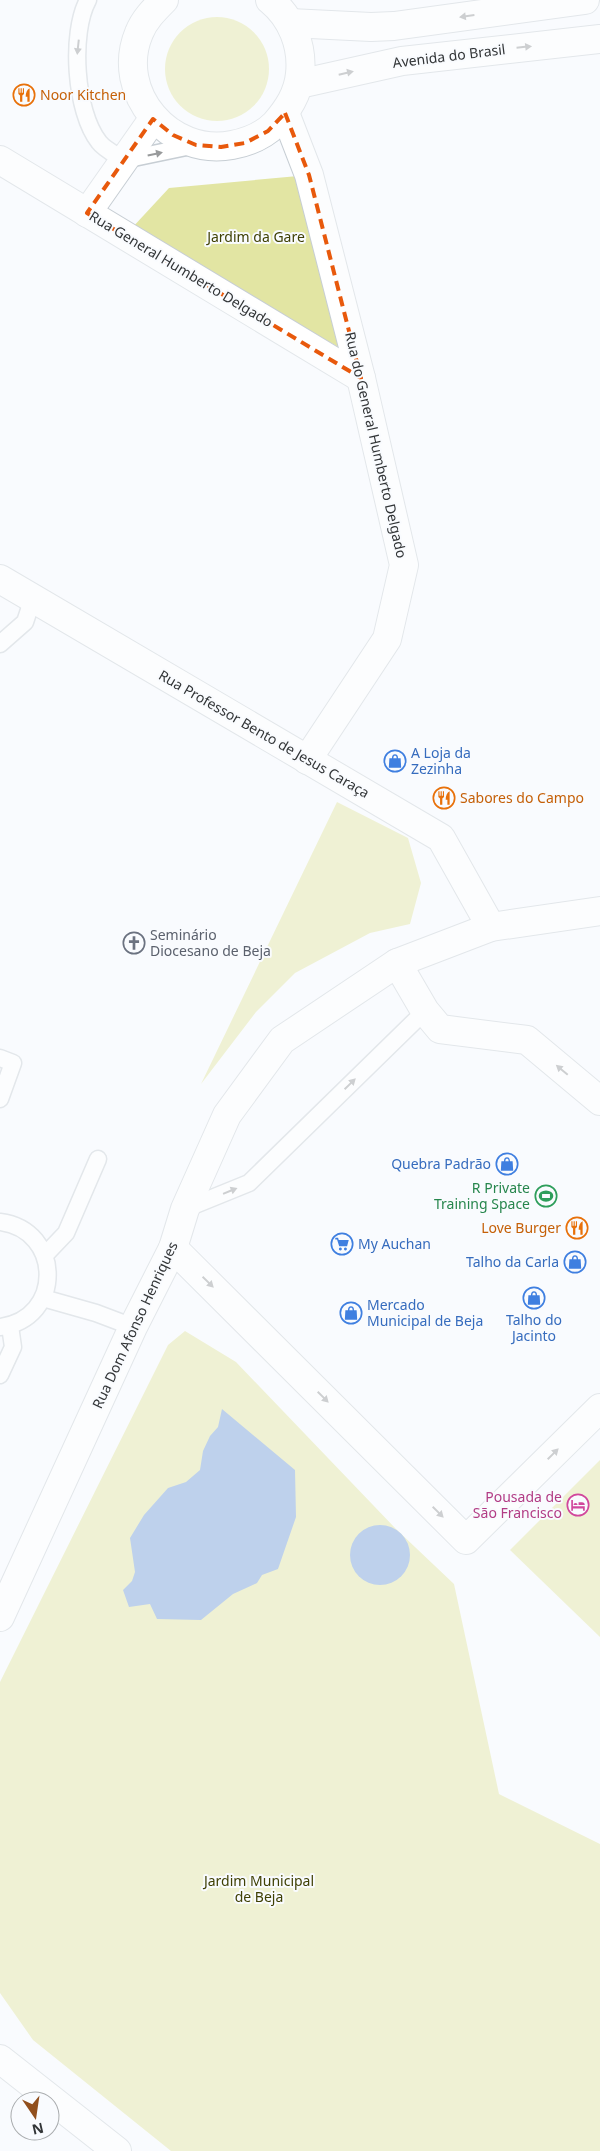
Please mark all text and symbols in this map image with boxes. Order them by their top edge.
one-way arrow [459,12,475,20]
one-way arrow [74,39,82,55]
street label: Avenida do Brasil [391,39,506,72]
one-way arrow [516,43,532,51]
one-way arrow [339,69,354,77]
restaurant icon: Noor Kitchen [12,83,36,107]
place label: Noor Kitchen [40,85,126,104]
one-way arrow [148,149,164,157]
street label: Rua General Humberto Delgado [86,206,277,331]
park label: Jardim da Gare [205,227,305,246]
street label: Rua do General Humberto Delgado [341,330,412,560]
street label: Rua Professor Bento de Jesus Caraça [155,665,373,802]
place label: A Loja da Zezinha [411,743,471,778]
shop icon: A Loja da Zezinha [383,749,407,773]
restaurant icon: Sabores do Campo [432,786,456,810]
place label: Sabores do Campo [460,788,584,807]
place label: Seminário Diocesano de Beja [150,925,271,960]
church icon: Seminário Diocesano de Beja [122,931,146,955]
one-way arrow [556,1064,569,1075]
one-way arrow [344,1078,356,1090]
shop icon: Quebra Padrão [495,1152,519,1176]
place label: Quebra Padrão [391,1154,491,1173]
place label: R Private Training Space [434,1178,530,1213]
sports icon: R Private Training Space [534,1184,558,1208]
one-way arrow [223,1187,238,1195]
restaurant icon: Love Burger [565,1216,589,1240]
place label: Love Burger [481,1218,561,1237]
supermarket icon: My Auchan [330,1232,354,1256]
place label: My Auchan [358,1234,431,1253]
street label: Rua Dom Afonso Henriques [87,1238,182,1411]
shop icon: Talho da Carla [563,1250,587,1274]
place label: Talho da Carla [466,1252,559,1271]
one-way arrow [202,1276,214,1288]
shop icon: Talho do Jacinto [522,1286,546,1310]
place label: Mercado Municipal de Beja [367,1295,483,1330]
shop icon: Mercado Municipal de Beja [339,1301,363,1325]
place label: Talho do Jacinto [506,1310,562,1345]
one-way arrow [317,1390,329,1402]
one-way arrow [547,1448,559,1460]
place label: Pousada de São Francisco [473,1487,562,1522]
hotel icon: Pousada de São Francisco [566,1493,590,1517]
one-way arrow [432,1506,444,1518]
park label: Jardim Municipal de Beja [202,1871,314,1906]
north arrow [10,2091,60,2141]
text: N [30,2119,46,2140]

